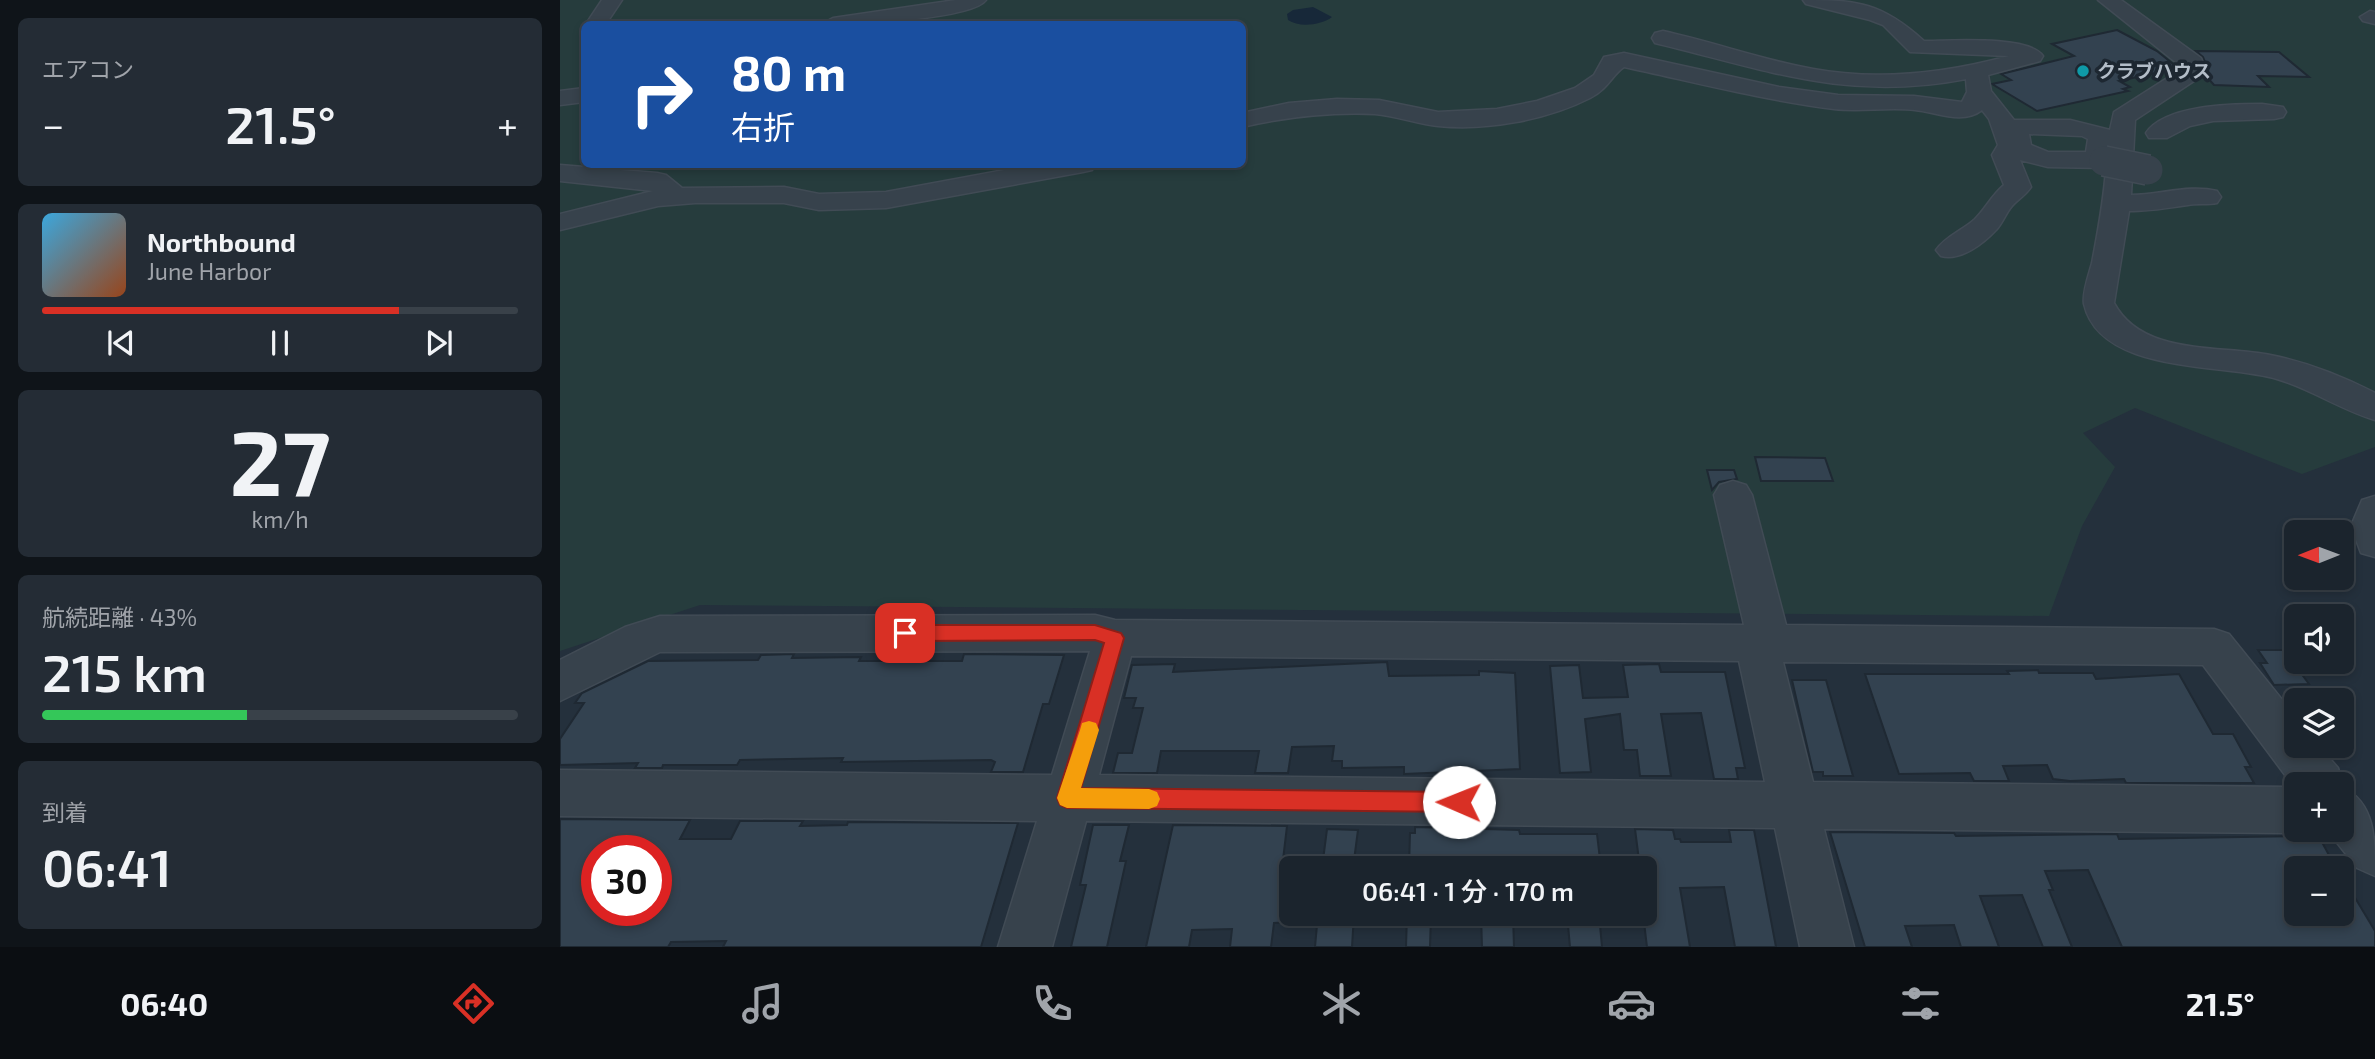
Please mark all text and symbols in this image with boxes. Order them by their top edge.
text: 80 m [731,42,846,101]
icon: right [616,49,707,140]
text: エアコン [42,55,134,83]
place label: クラブハウス [2097,59,2211,82]
marker: クラブハウス [2075,63,2091,79]
text: 21.5° [225,92,336,154]
text: − [42,101,64,147]
text: + [497,101,518,147]
text: 右折 [731,107,795,145]
text: Northbound [147,226,296,257]
text: June Harbor [147,257,271,285]
icon: previous [102,324,140,362]
icon: pause [261,324,299,362]
icon: next [420,324,458,362]
text: 27 [230,405,330,514]
text: km/h [251,505,309,533]
north arrow [2284,520,2354,590]
map controls [2284,520,2354,926]
text: 航続距離 · 43% [42,603,197,631]
pin [875,603,935,663]
button: sound [2284,604,2354,674]
icon: arrive [886,614,924,652]
text: 215 km [42,640,207,702]
button: layers [2284,688,2354,758]
position arrow [1422,765,1496,839]
button: + [2284,772,2354,842]
text: 到着 [42,798,88,826]
text: 06:41 [42,835,172,897]
speed limit sign: 30 [581,835,672,926]
button: − [2284,856,2354,926]
text: 06:41 · 1 分 · 170 m [1362,875,1574,906]
icon: directions [449,979,498,1028]
icon: music [738,979,787,1028]
icon: phone [1028,979,1077,1028]
icon: climate [1317,979,1366,1028]
icon: car [1607,979,1656,1028]
icon: filters [1896,979,1945,1028]
text: 06:40 [120,984,208,1022]
text: 21.5° [2186,984,2255,1022]

